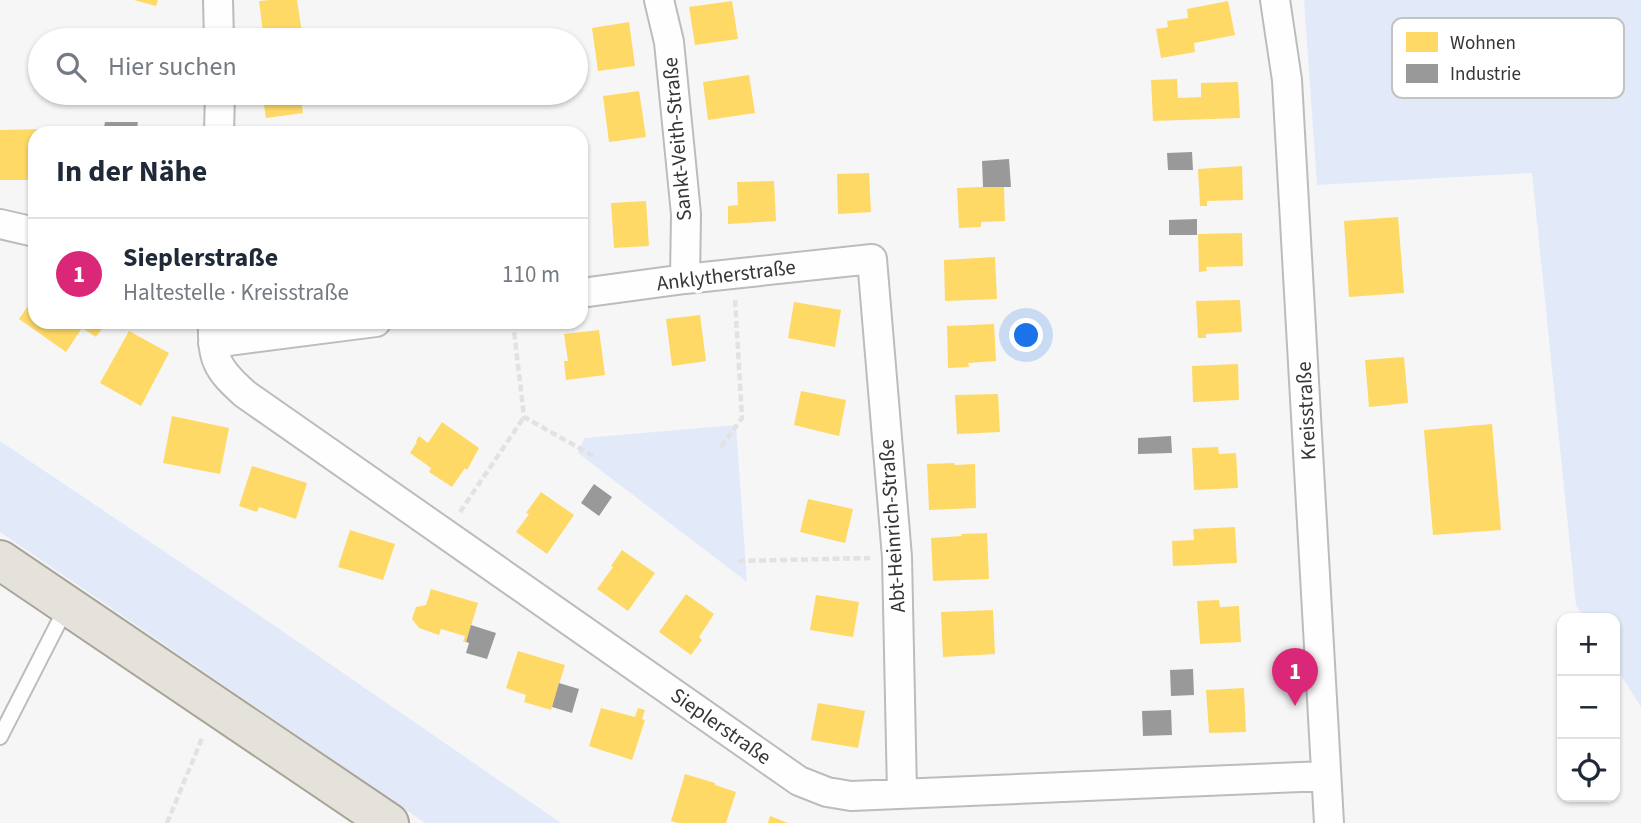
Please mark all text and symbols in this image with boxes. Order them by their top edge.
legend [1392,18,1624,98]
search box [28,28,588,105]
text: Wohnen [1450,30,1516,57]
icon: search [52,48,90,86]
text: Hier suchen [108,48,237,85]
street label: Sankt-Veith-Straße [655,56,699,222]
text: Industrie [1450,61,1521,88]
text: In der Nähe [56,150,207,193]
text: Sieplerstraße [123,239,278,276]
street label: Anklytherstraße [655,252,797,298]
text: 1 [73,258,85,291]
text: 110 m [502,258,560,291]
text: Haltestelle · Kreisstraße [123,276,349,309]
your location [1009,318,1043,352]
street label: Kreisstraße [1288,361,1324,461]
street label: Abt-Heinrich-Straße [871,438,913,614]
map controls [1557,613,1620,802]
button: + [1557,613,1620,676]
pin: 1 [1272,648,1318,706]
button: − [1557,676,1620,739]
street label: Sieplerstraße [665,680,777,772]
button: locate [1557,739,1620,802]

